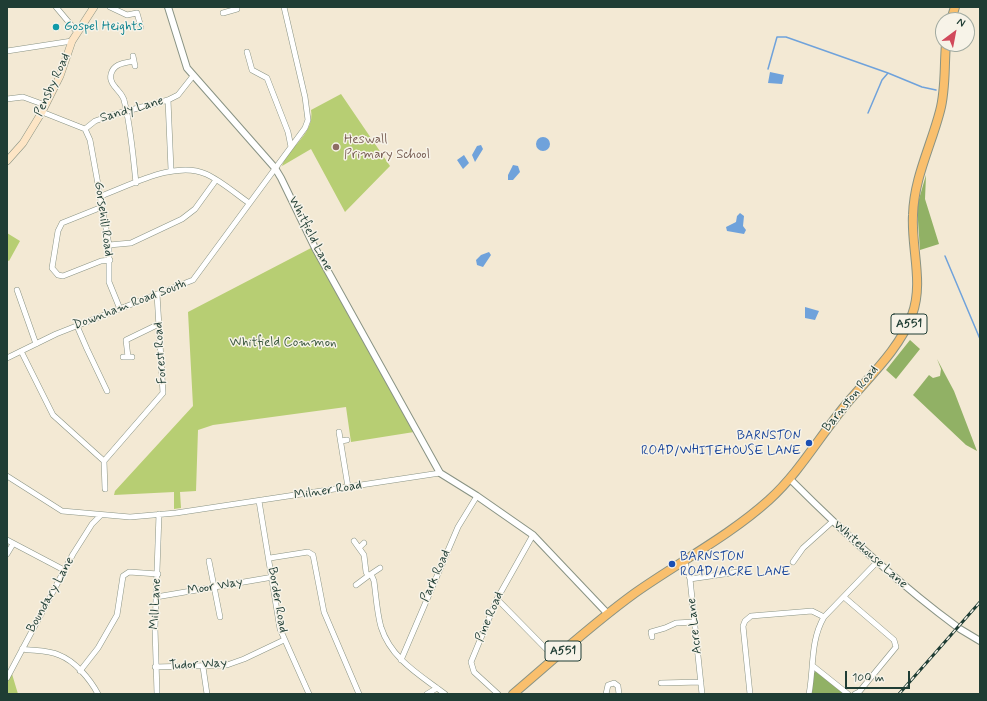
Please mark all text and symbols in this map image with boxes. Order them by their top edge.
north arrow [935,12,975,52]
text: N [954,15,968,31]
place label: Gospel Heights [64,19,143,35]
marker: Gospel Heights [51,22,61,32]
street label: Pensby Road [32,51,74,119]
street label: Sandy Lane [98,93,166,127]
place label: Heswall Primary School [344,132,430,163]
marker: Heswall Primary School [331,142,341,152]
street label: Gorsehill Road [90,181,116,257]
street label: Whitfield Lane [284,194,336,274]
street label: Downham Road South [71,276,189,334]
road number: A551 [891,314,927,334]
street label: Forest Road [151,321,171,385]
park label: Whitfield Common [230,335,336,351]
street label: Barnston Road [820,363,882,435]
place label: BARNSTON ROAD/WHITEHOUSE LANE [641,428,801,459]
marker: BARNSTON ROAD/WHITEHOUSE LANE [804,438,814,448]
street label: Milner Road [293,478,363,504]
street label: Whitehouse Lane [830,518,910,592]
street label: Park Road [418,548,454,604]
place label: BARNSTON ROAD/ACRE LANE [680,549,791,580]
street label: Boundary Lane [24,555,78,635]
marker: BARNSTON ROAD/ACRE LANE [667,559,677,569]
street label: Border Road [264,566,290,634]
street label: Moor Way [186,574,244,600]
street label: Mill Lane [147,578,165,630]
street label: Pine Road [472,590,508,644]
street label: Acre Lane [684,597,706,655]
road number: A551 [545,641,581,661]
street label: Tudor Way [169,656,227,674]
scale bar [847,663,912,689]
text: 100 m [852,670,884,686]

